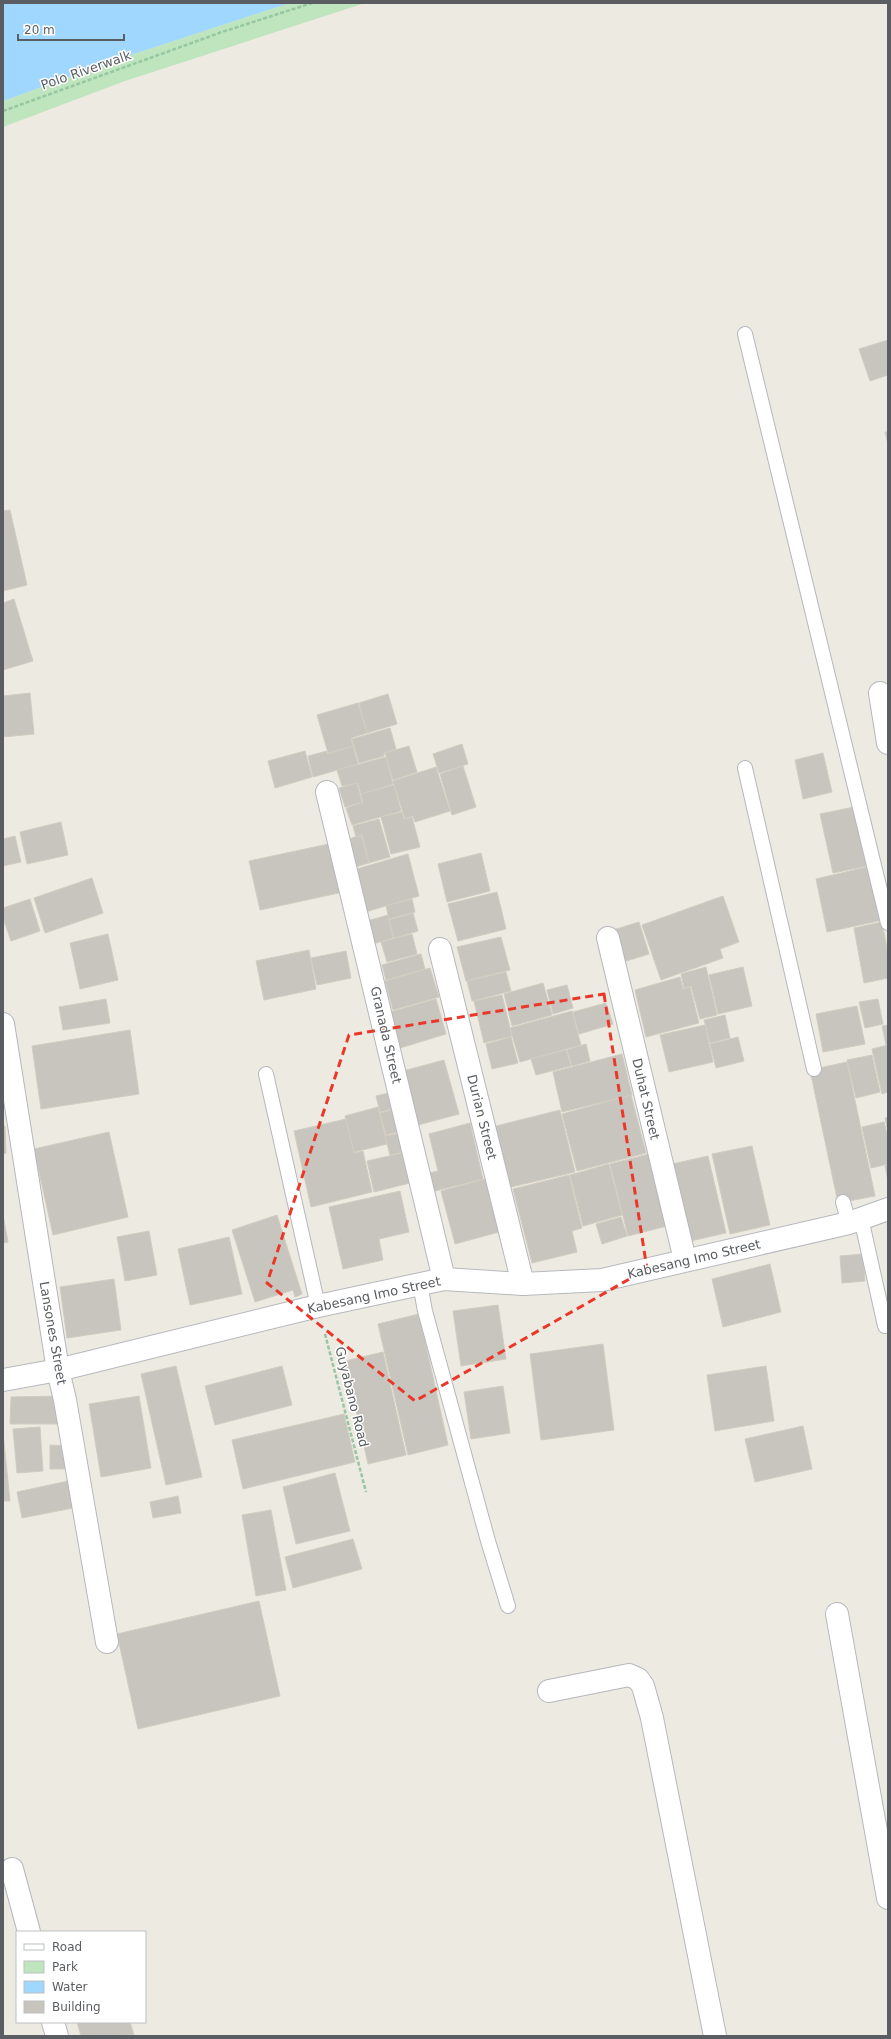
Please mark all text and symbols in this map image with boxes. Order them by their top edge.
scale bar [18,16,124,42]
text: 20 m [24,23,55,37]
street label: Polo Riverwalk [39,47,134,92]
street label: Granada Street [368,985,404,1085]
street label: Duhat Street [629,1057,663,1141]
street label: Durian Street [464,1073,500,1161]
street label: Kabesang Imo Street [626,1236,762,1282]
street label: Kabesang Imo Street [306,1274,442,1316]
street label: Lansones Street [37,1280,69,1386]
street label: Guyabano Road [332,1345,372,1449]
legend [16,1931,146,2023]
text: Road [52,1940,82,1954]
text: Park [52,1960,78,1974]
text: Water [52,1980,88,1994]
text: Building [52,2000,101,2014]

